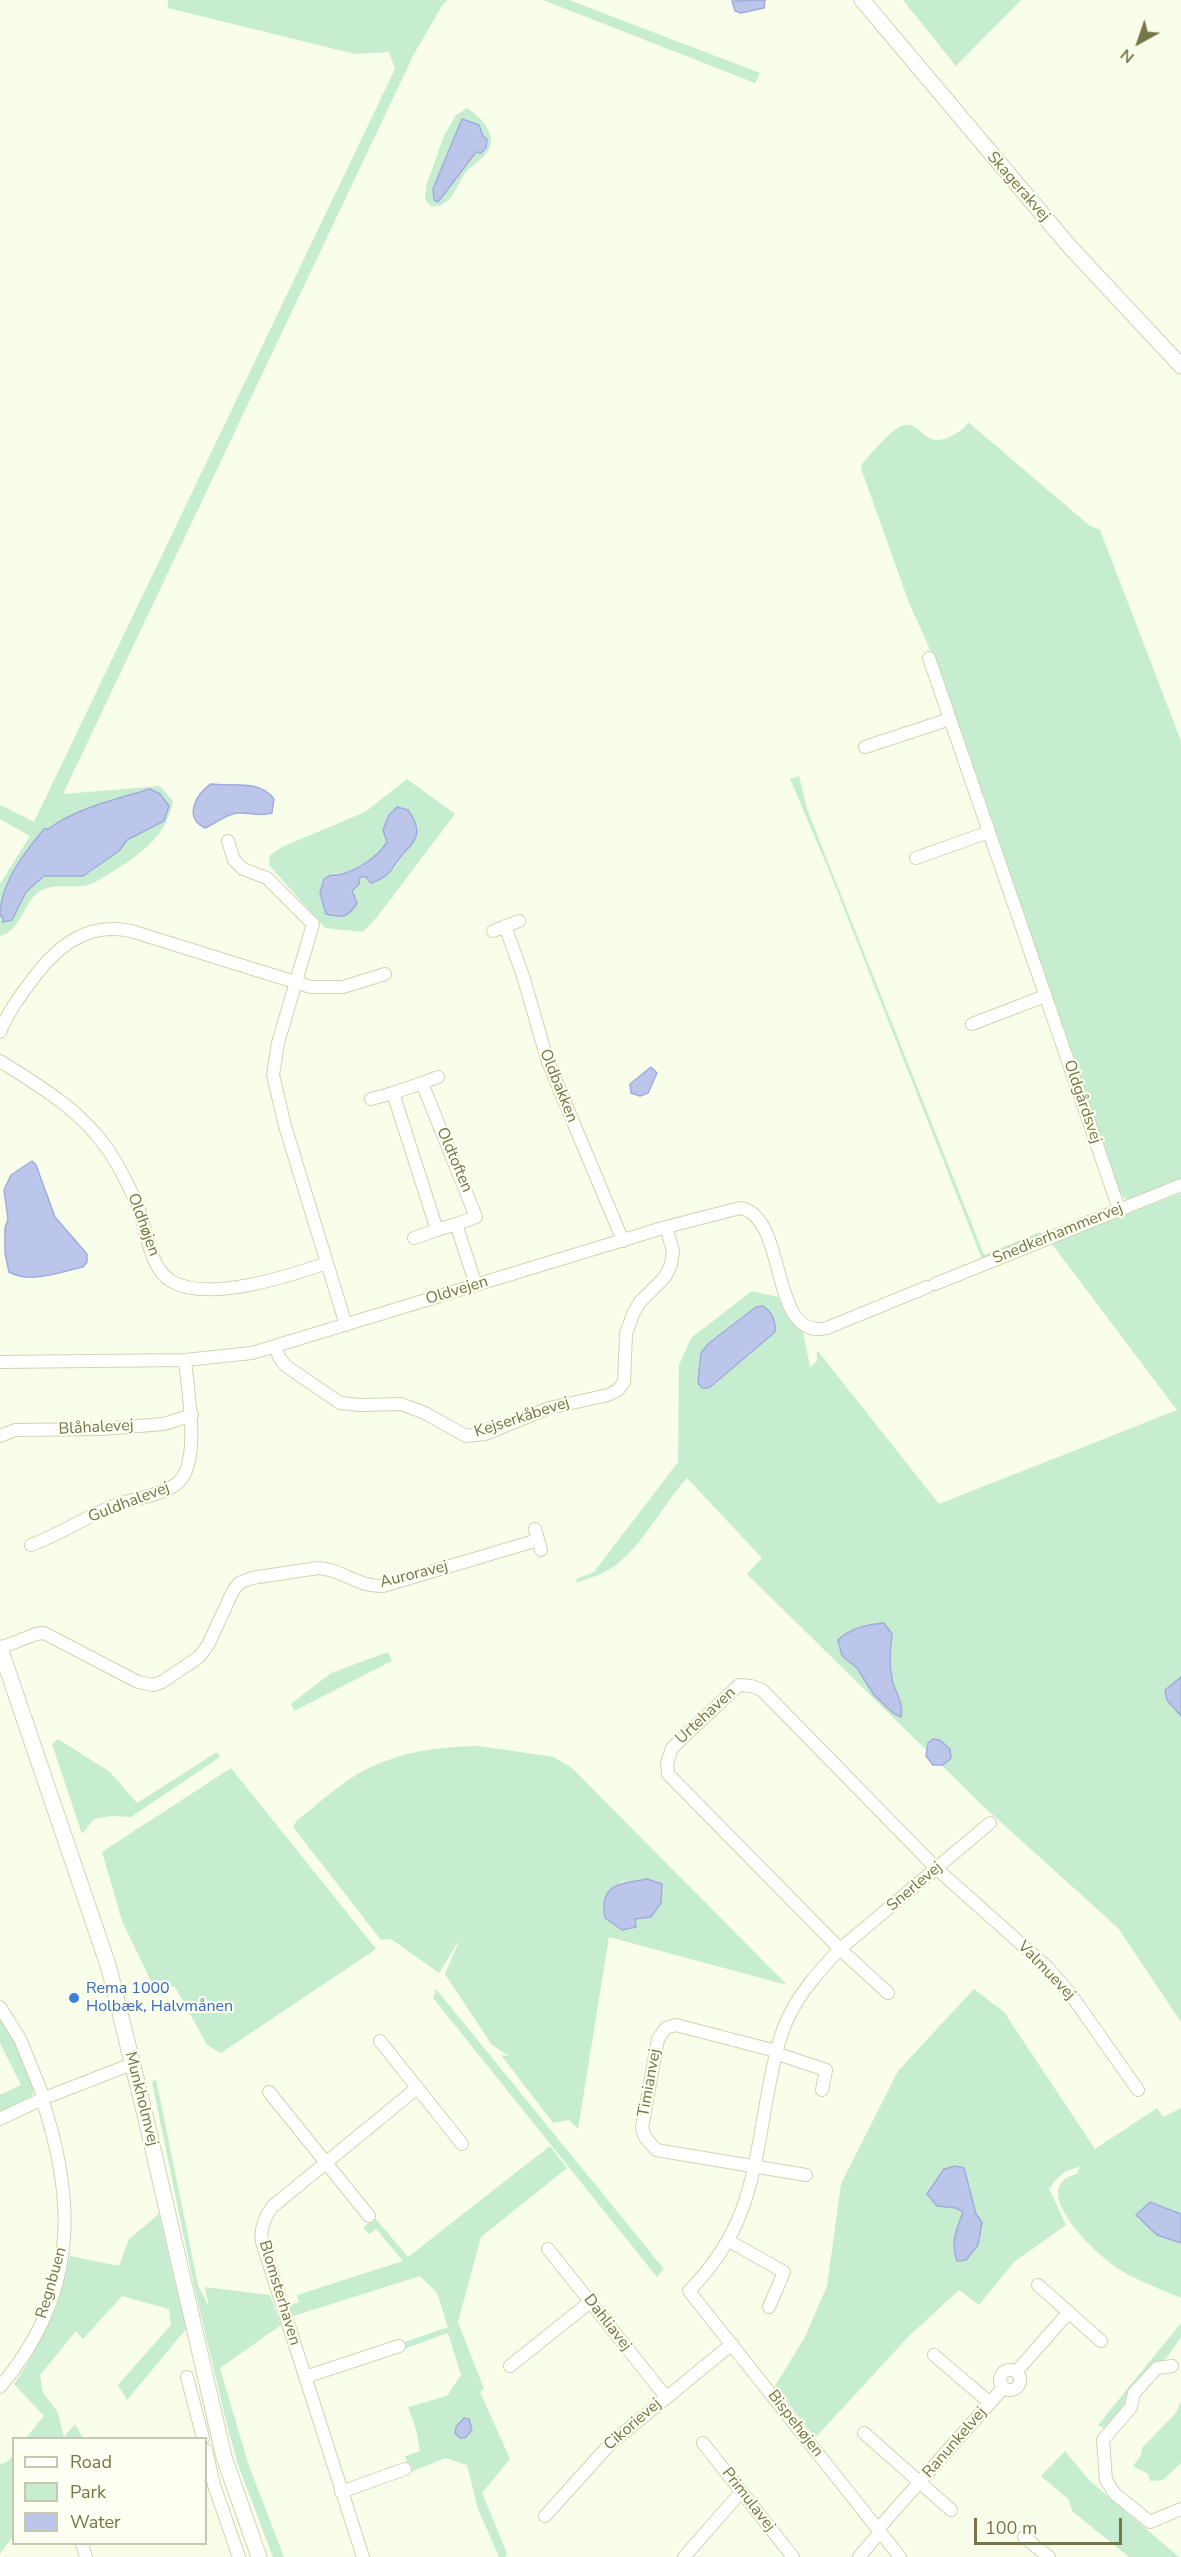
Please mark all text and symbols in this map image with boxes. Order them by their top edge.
north arrow [1109,12,1169,72]
text: N [1116,44,1139,68]
street label: Skagerakvej [982,148,1054,226]
street label: Oldbakken [535,1046,581,1126]
street label: Oldgårdsvej [1059,1058,1105,1146]
street label: Oldtoften [432,1125,476,1195]
street label: Oldhøjen [123,1191,163,1259]
street label: Snedkerhammervej [990,1199,1126,1269]
street label: Oldvejen [423,1272,491,1310]
street label: Kejserkåbevej [472,1394,572,1442]
street label: Blåhalevej [58,1416,134,1440]
street label: Guldhalevej [86,1479,172,1527]
street label: Auroravej [378,1557,450,1593]
street label: Urtehaven [672,1683,740,1749]
street label: Snerlevej [883,1858,947,1916]
street label: Valmuevej [1013,1937,1079,2005]
place label: Rema 1000 Holbæk, Halvmånen [86,1979,233,2017]
marker: Rema 1000 Holbæk, Halvmånen [67,1991,81,2005]
street label: Timianvej [635,2048,665,2118]
street label: Munkholmvej [120,2050,162,2148]
street label: Blomsterhaven [254,2238,304,2348]
street label: Regnbuen [33,2245,71,2321]
street label: Dahliavej [579,2291,635,2355]
street label: Bispehøjen [763,2387,827,2461]
street label: Cikorievej [601,2395,665,2455]
street label: Ranunkelvej [919,2404,991,2482]
legend [12,2437,207,2545]
text: Road [70,2450,112,2474]
street label: Primulavej [717,2464,779,2536]
text: Park [70,2480,106,2504]
scale bar [977,2506,1126,2544]
text: Water [70,2510,121,2534]
text: 100 m [985,2516,1037,2540]

